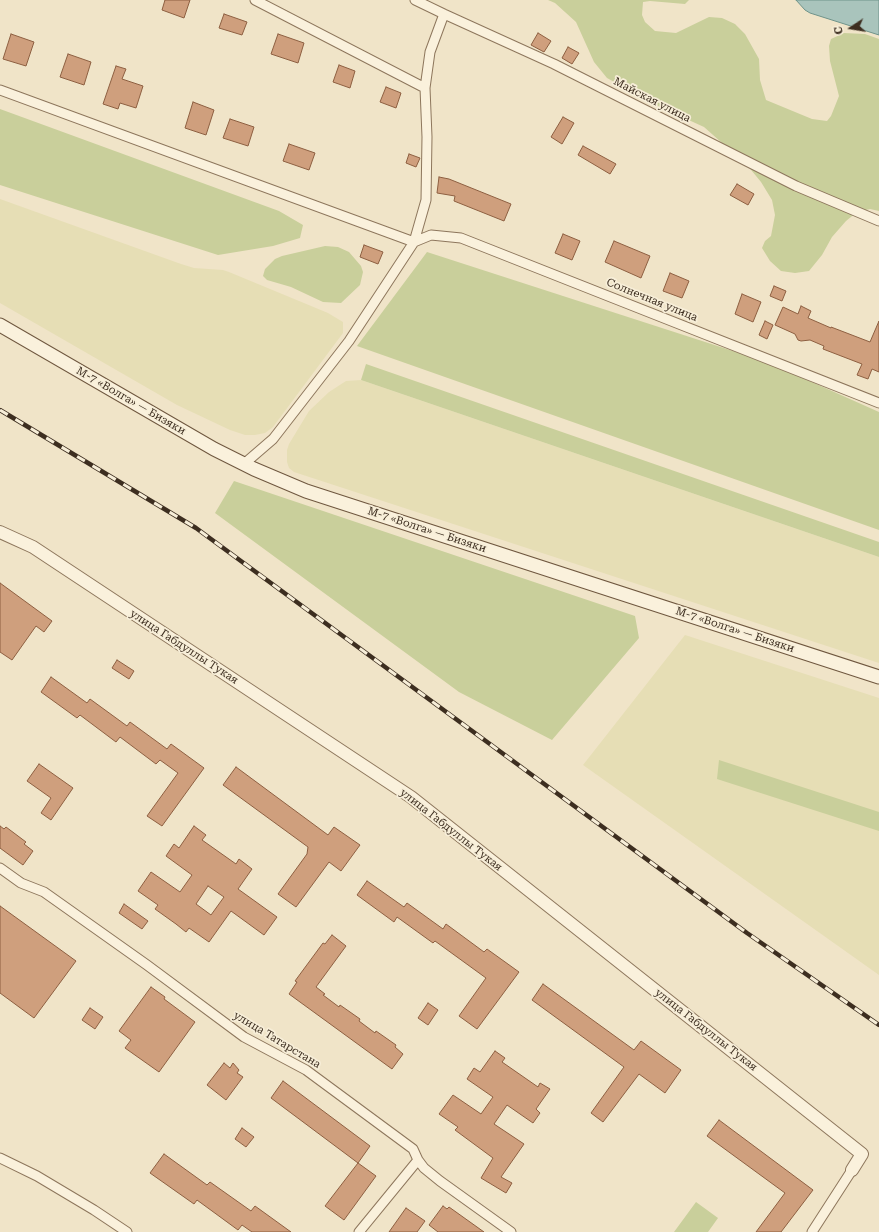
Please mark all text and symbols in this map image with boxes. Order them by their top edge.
north arrow [831,8,871,48]
text: С [832,25,846,36]
street label: Майская улица [611,75,693,125]
street label: Солнечная улица [604,276,700,324]
street label: М-7 «Волга» — Бизяки [74,364,188,438]
street label: М-7 «Волга» — Бизяки [366,505,488,555]
street label: М-7 «Волга» — Бизяки [674,605,796,655]
street label: улица Габдуллы Тукая [127,607,241,687]
street label: улица Габдуллы Тукая [397,786,505,874]
street label: улица Габдуллы Тукая [652,986,760,1074]
street label: улица Татарстана [231,1009,323,1071]

